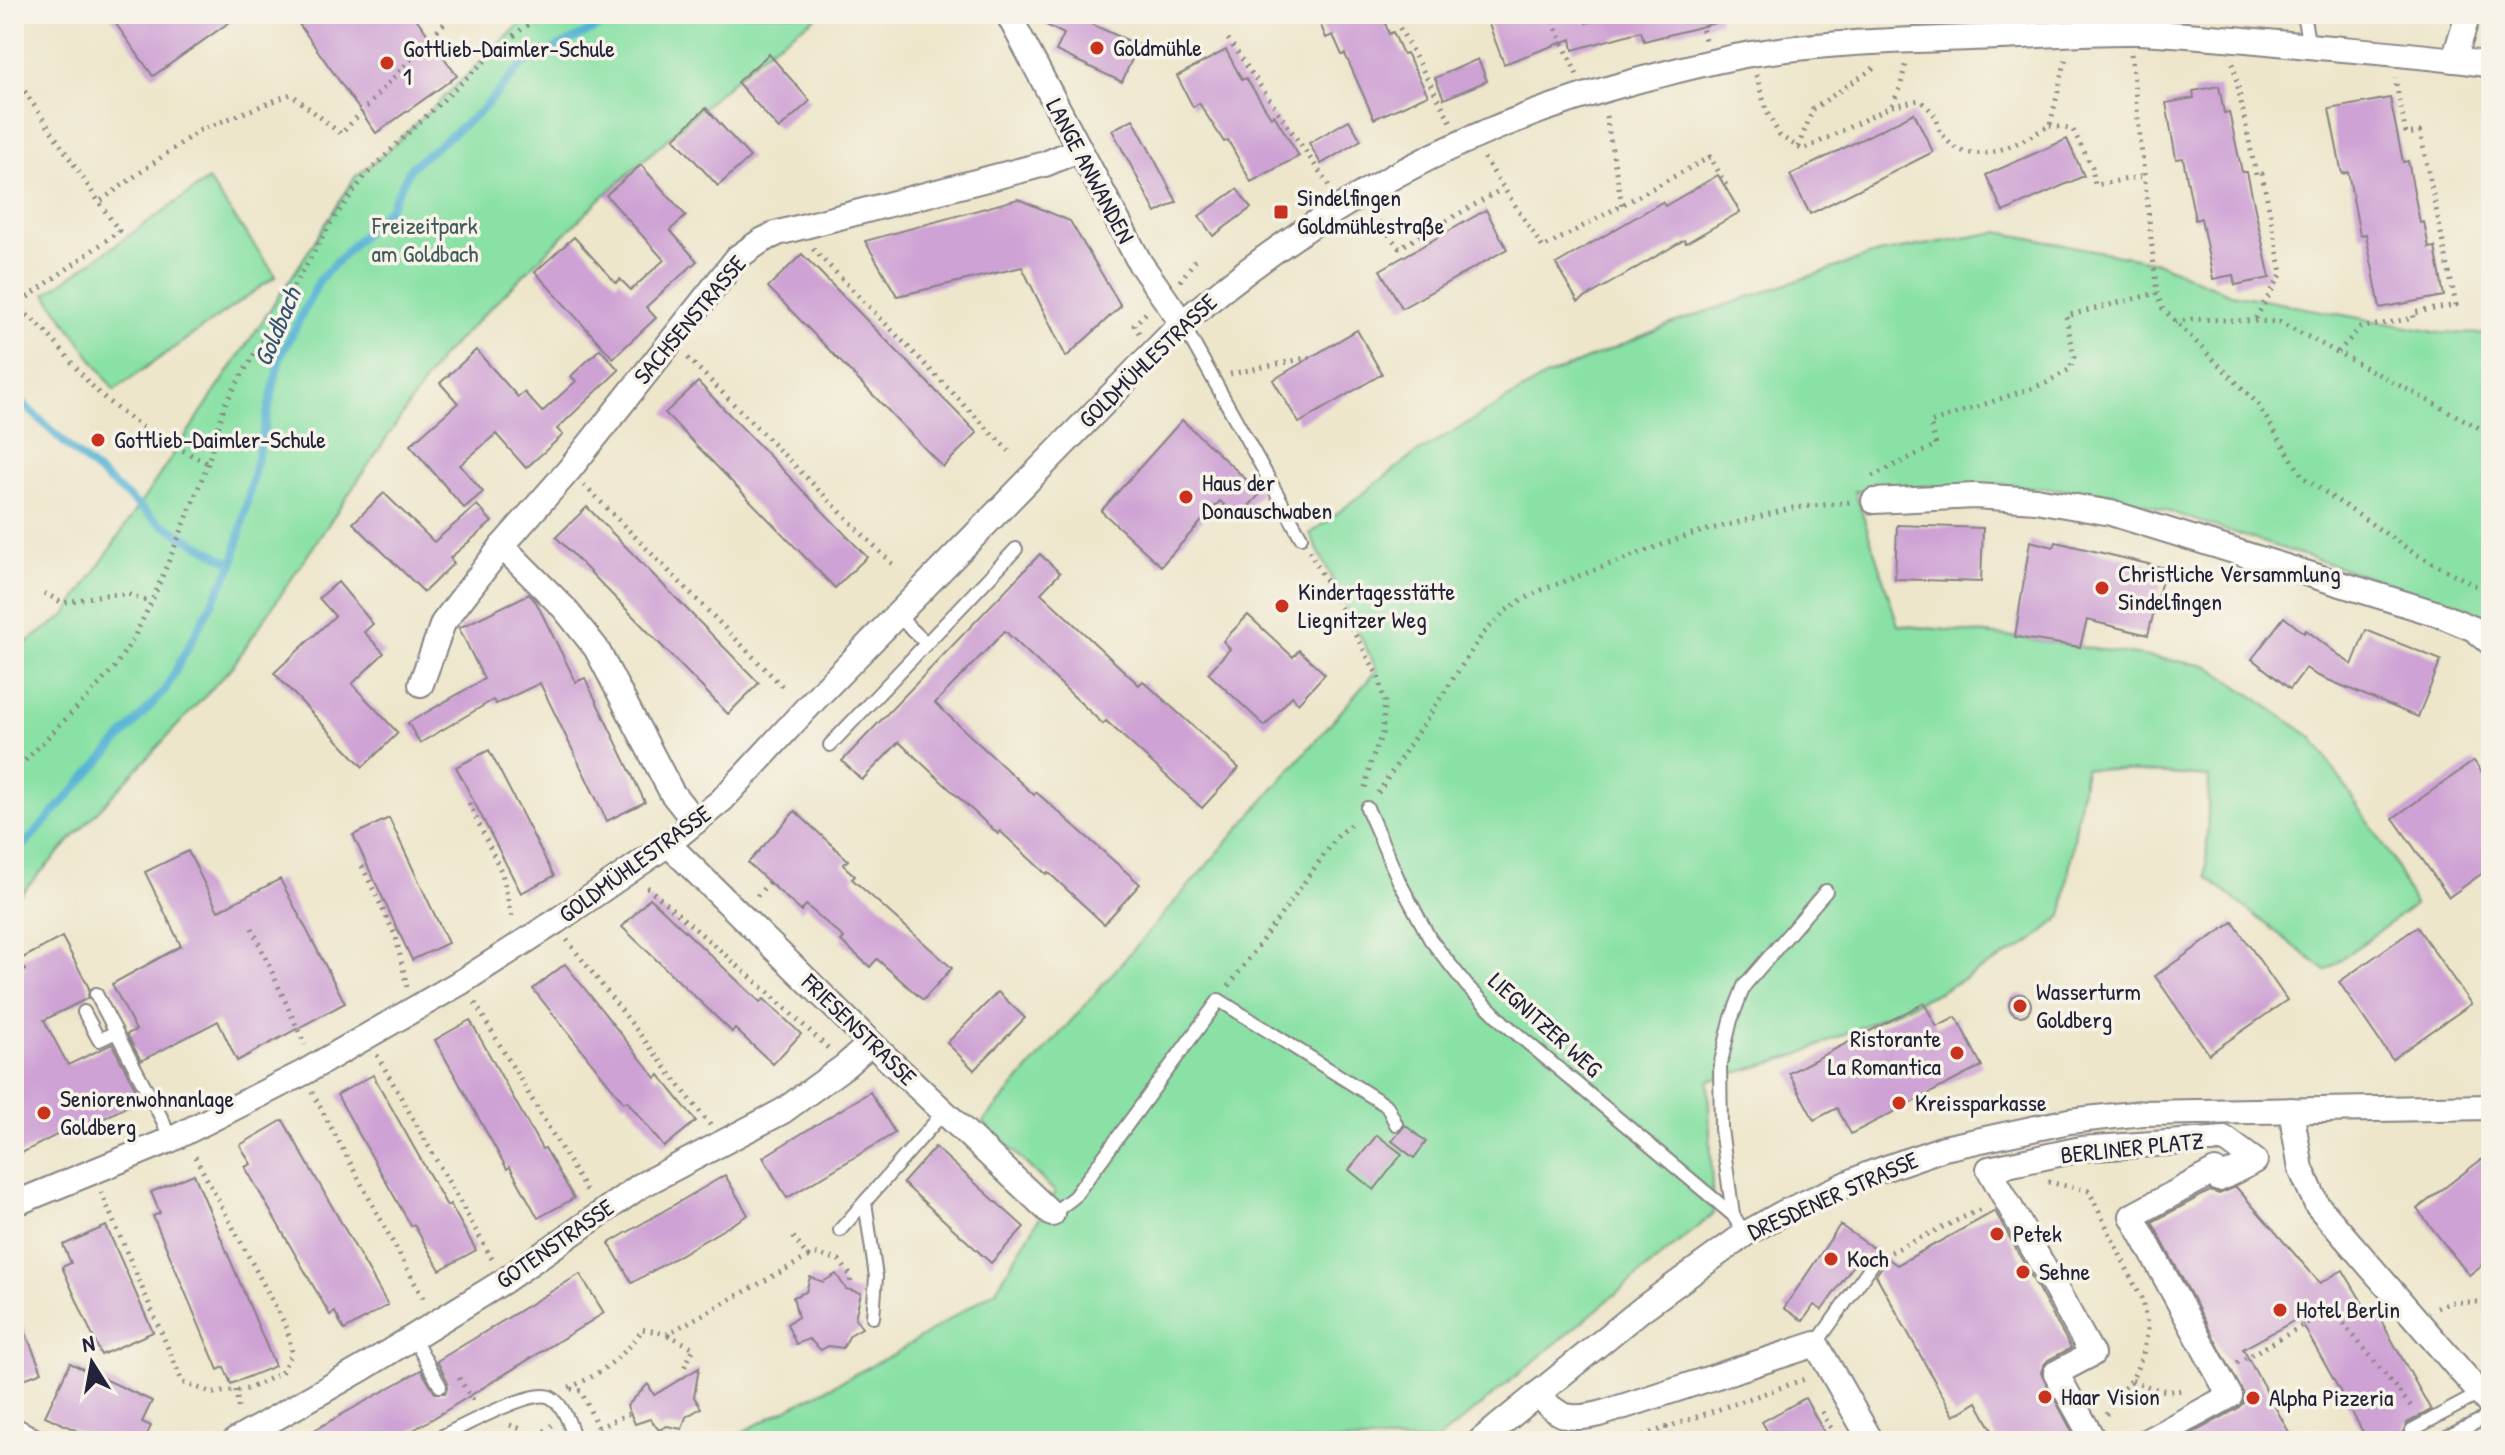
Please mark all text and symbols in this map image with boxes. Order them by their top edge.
place label: Goldmühle [1113,31,1202,63]
place label: Gottlieb-Daimler-Schule 1 [403,32,615,92]
marker: Goldmühle [1088,39,1106,57]
marker: Gottlieb-Daimler-Schule 1 [378,54,396,72]
street label: LANGE ANWANDEN [1039,93,1142,248]
place label: Sindelfingen Goldmühlestraße [1297,181,1445,241]
marker: Sindelfingen Goldmühlestraße [1272,203,1290,221]
park label: Freizeitpark am Goldbach [371,209,478,269]
street label: SACHSENSTRASSE [626,248,753,391]
water label: Goldbach [244,280,309,371]
street label: GOLDMÜHLESTRASSE [1071,286,1224,435]
place label: Gottlieb-Daimler-Schule [114,423,326,455]
marker: Gottlieb-Daimler-Schule [89,431,107,449]
place label: Haus der Donauschwaben [1202,466,1332,526]
marker: Haus der Donauschwaben [1177,488,1195,506]
place label: Christliche Versammlung Sindelfingen [2118,557,2341,617]
place label: Kindertagesstätte Liegnitzer Weg [1298,575,1455,635]
marker: Christliche Versammlung Sindelfingen [2093,579,2111,597]
marker: Kindertagesstätte Liegnitzer Weg [1273,597,1291,615]
street label: GOLDMÜHLESTRASSE [552,797,717,929]
street label: LIEGNITZER WEG [1482,965,1610,1084]
street label: FRIESENSTRASSE [795,966,924,1092]
place label: Wasserturm Goldberg [2036,975,2141,1035]
marker: Wasserturm Goldberg [2011,997,2029,1015]
place label: Ristorante La Romantica [1828,1022,1941,1082]
marker: Ristorante La Romantica [1948,1044,1966,1062]
place label: Seniorenwohnanlage Goldberg [60,1082,235,1142]
place label: Kreissparkasse [1915,1086,2047,1118]
marker: Kreissparkasse [1890,1094,1908,1112]
marker: Seniorenwohnanlage Goldberg [35,1104,53,1122]
street label: BERLINER PLATZ [2059,1124,2205,1170]
street label: DRESDENER STRASSE [1742,1143,1923,1247]
street label: GOTENSTRASSE [489,1191,620,1296]
place label: Petek [2013,1217,2062,1249]
marker: Petek [1988,1225,2006,1243]
place label: Koch [1847,1242,1889,1274]
marker: Koch [1822,1250,1840,1268]
place label: Sehne [2039,1255,2090,1287]
marker: Sehne [2014,1263,2032,1281]
place label: Hotel Berlin [2296,1293,2400,1325]
marker: Hotel Berlin [2271,1301,2289,1319]
north arrow [52,1323,132,1403]
text: N [80,1327,97,1359]
place label: Haar Vision [2061,1380,2160,1412]
place label: Alpha Pizzeria [2269,1381,2393,1413]
marker: Haar Vision [2036,1388,2054,1406]
marker: Alpha Pizzeria [2244,1389,2262,1407]

